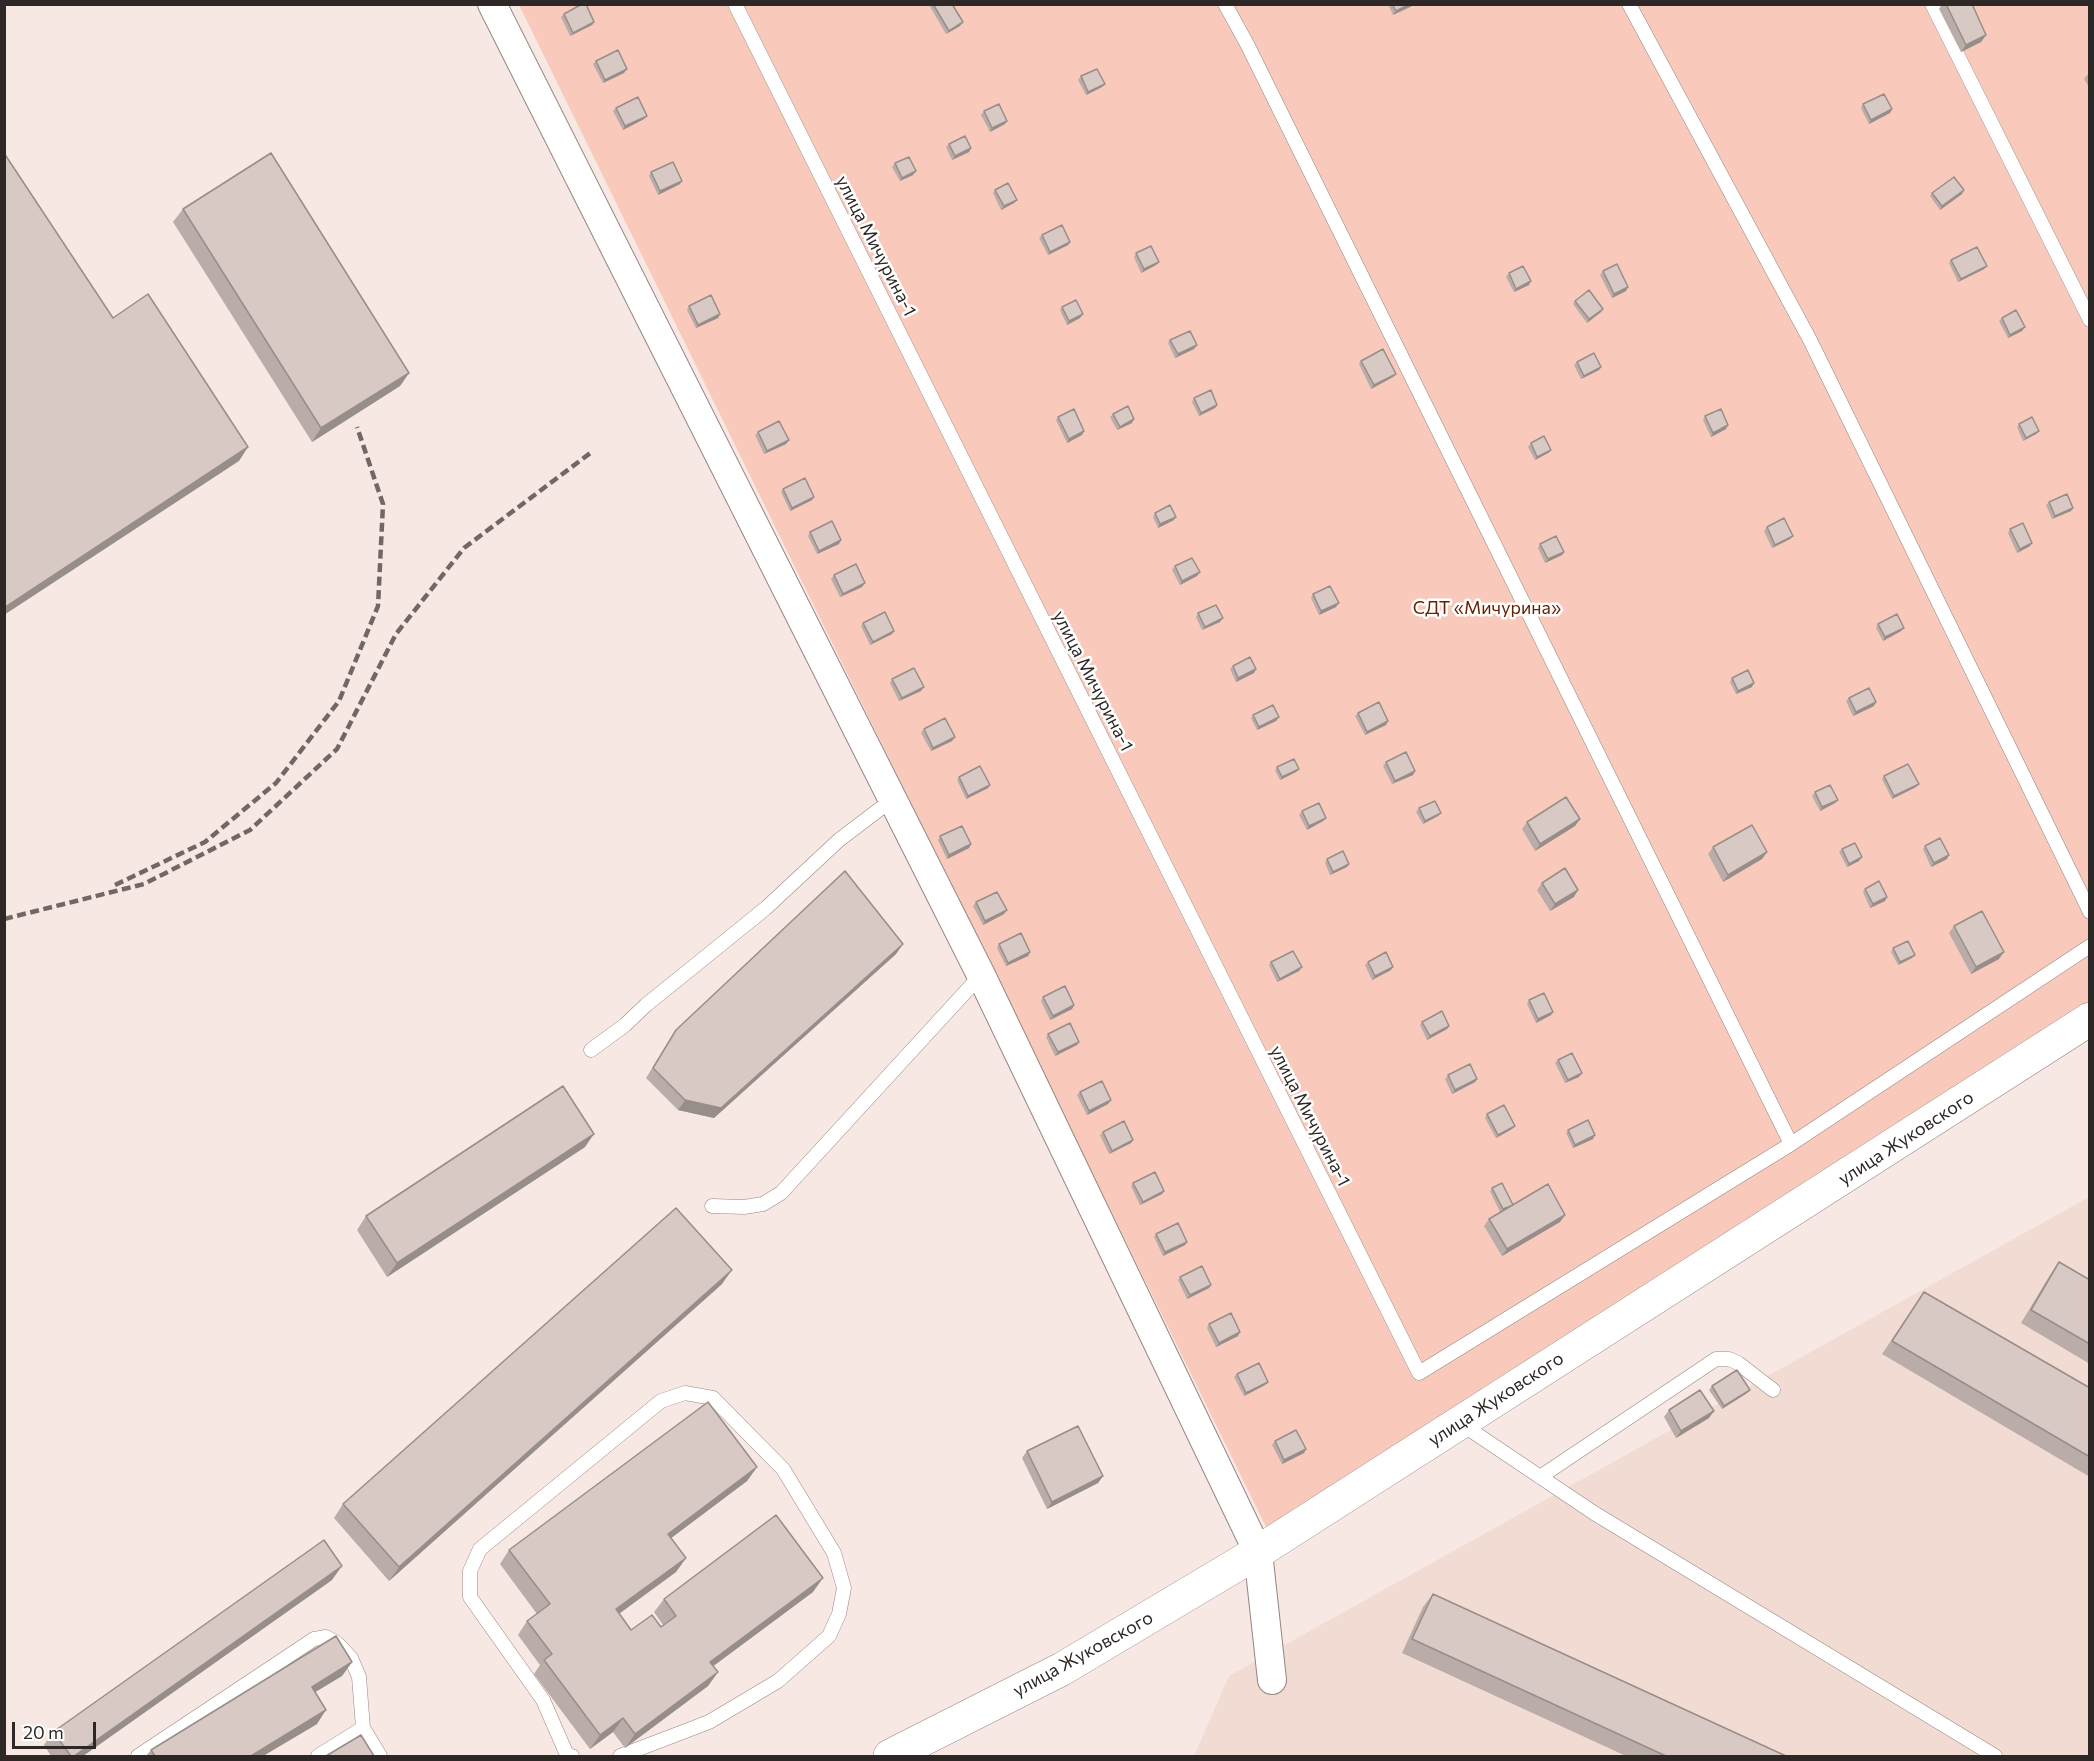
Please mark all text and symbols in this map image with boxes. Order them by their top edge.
street label: улица Мичурина-1 [831,172,921,320]
park label: СДТ «Мичурина» [1413,597,1561,619]
street label: улица Мичурина-1 [1048,607,1138,755]
street label: улица Мичурина-1 [1265,1042,1355,1190]
street label: улица Жуковского [1834,1086,1978,1190]
street label: улица Жуковского [1424,1347,1568,1451]
street label: улица Жуковского [1009,1607,1157,1701]
scale bar [15,1710,99,1748]
text: 20 m [23,1721,64,1743]

